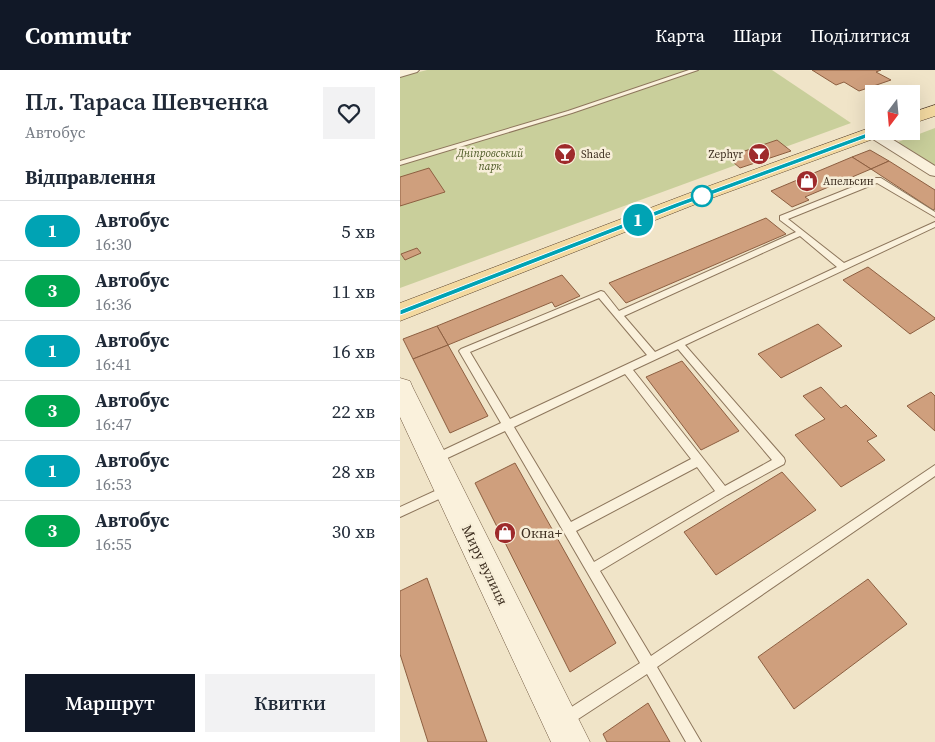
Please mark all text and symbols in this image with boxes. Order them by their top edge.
text: Commutr [25,19,131,52]
text: Карта [655,23,705,48]
text: Шари [733,23,782,48]
text: Поділитися [810,23,910,48]
text: Пл. Тараса Шевченка [25,85,269,118]
north arrow [865,85,920,140]
map controls [865,85,920,140]
button: heart [323,87,375,139]
text: Автобус [25,121,86,143]
bar icon: Shade [553,142,577,166]
bar icon: Zephyr [747,142,771,166]
park label: Дніпровський парк [456,146,524,174]
place label: Shade [581,147,611,162]
place label: Zephyr [709,147,743,162]
text: Відправлення [25,164,156,190]
shop icon: Апельсин [795,169,819,193]
place label: Апельсин [823,174,874,189]
unlabelled marker [691,185,713,207]
line badge: 1 [622,204,654,236]
text: Автобус [95,207,170,233]
text: 1 [633,207,643,232]
text: 1 [48,218,57,243]
text: 5 хв [341,218,375,244]
text: 16:30 [95,233,132,255]
text: Автобус [95,267,170,293]
text: 3 [48,278,57,303]
text: 11 хв [332,278,375,304]
text: 16:36 [95,293,132,315]
text: Автобус [95,327,170,353]
text: 1 [48,338,57,363]
text: 16 хв [332,338,375,364]
text: 16:41 [95,353,132,375]
text: Автобус [95,387,170,413]
text: 3 [48,398,57,423]
text: 22 хв [332,398,375,424]
text: 16:47 [95,413,132,435]
text: Автобус [95,447,170,473]
text: 1 [48,458,57,483]
text: 28 хв [332,458,375,484]
text: 16:53 [95,473,132,495]
text: Автобус [95,507,170,533]
text: 3 [48,518,57,543]
text: 30 хв [332,518,375,544]
shop icon: Окна+ [493,521,517,545]
street label: Миру вулиця [457,522,513,608]
place label: Окна+ [521,523,563,543]
text: 16:55 [95,533,132,555]
button: Маршрут [25,674,195,732]
button: Квитки [205,674,375,732]

